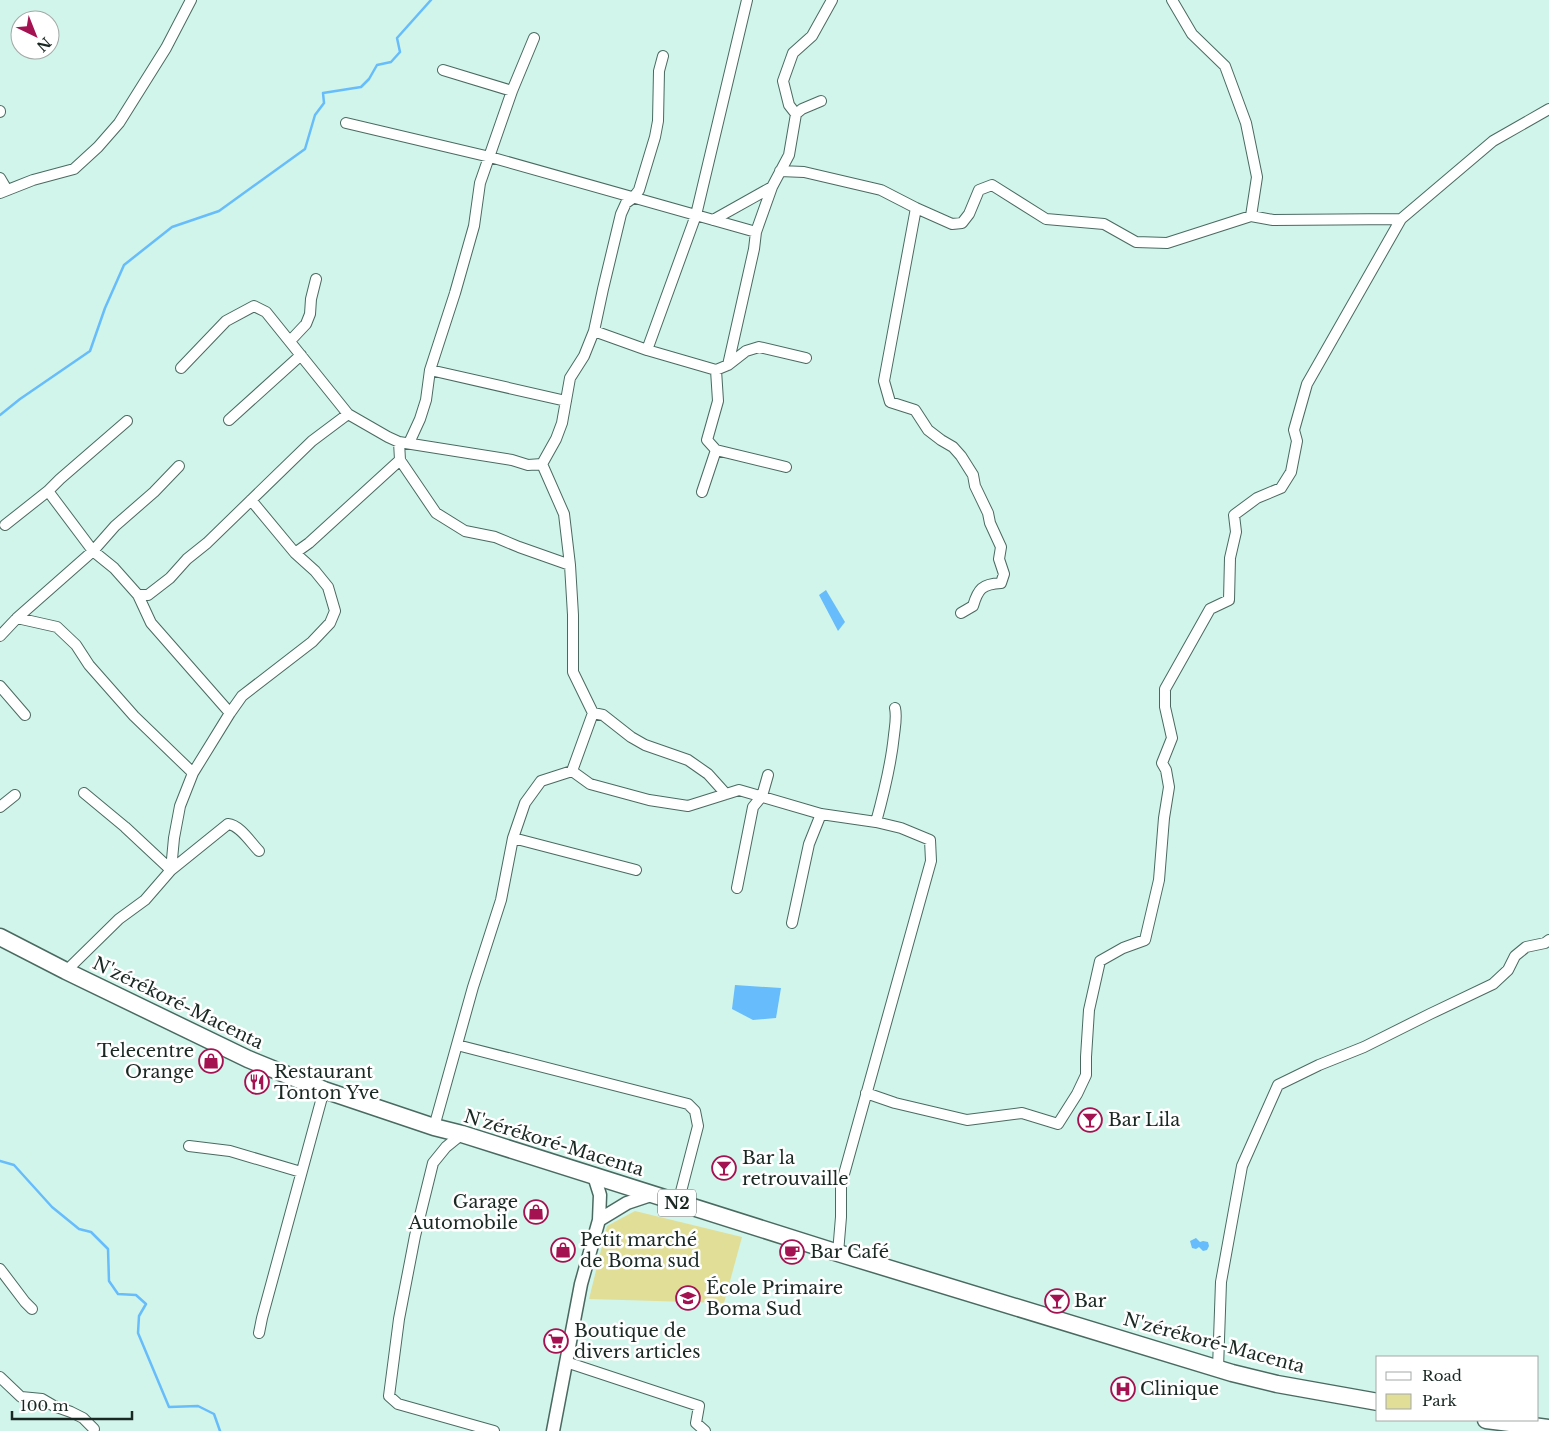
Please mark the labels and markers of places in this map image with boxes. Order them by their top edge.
place label: Telecentre Orange [97,1040,194,1083]
shop icon: Telecentre Orange [198,1048,224,1074]
place label: Restaurant Tonton Yve [274,1061,379,1104]
restaurant icon: Restaurant Tonton Yve [244,1069,270,1095]
bar icon: Bar Lila [1077,1107,1103,1133]
place label: Bar Lila [1108,1109,1180,1131]
place label: Bar la retrouvaille [742,1147,849,1190]
bar icon: Bar la retrouvaille [711,1155,737,1181]
place label: Garage Automobile [408,1191,518,1234]
shop icon: Garage Automobile [523,1199,549,1225]
place label: Petit marché de Boma sud [580,1229,700,1272]
shop icon: Petit marché de Boma sud [550,1237,576,1263]
cafe icon: Bar Café [779,1239,805,1265]
place label: Bar Café [810,1241,889,1263]
place label: École Primaire Boma Sud [706,1276,843,1320]
school or university icon: École Primaire Boma Sud [675,1285,701,1311]
bar icon: Bar [1044,1288,1070,1314]
place label: Bar [1074,1290,1107,1312]
place label: Boutique de divers articles [574,1320,701,1363]
supermarket icon: Boutique de divers articles [543,1328,569,1354]
hospital icon: Clinique [1110,1376,1136,1402]
place label: Clinique [1140,1378,1219,1400]

